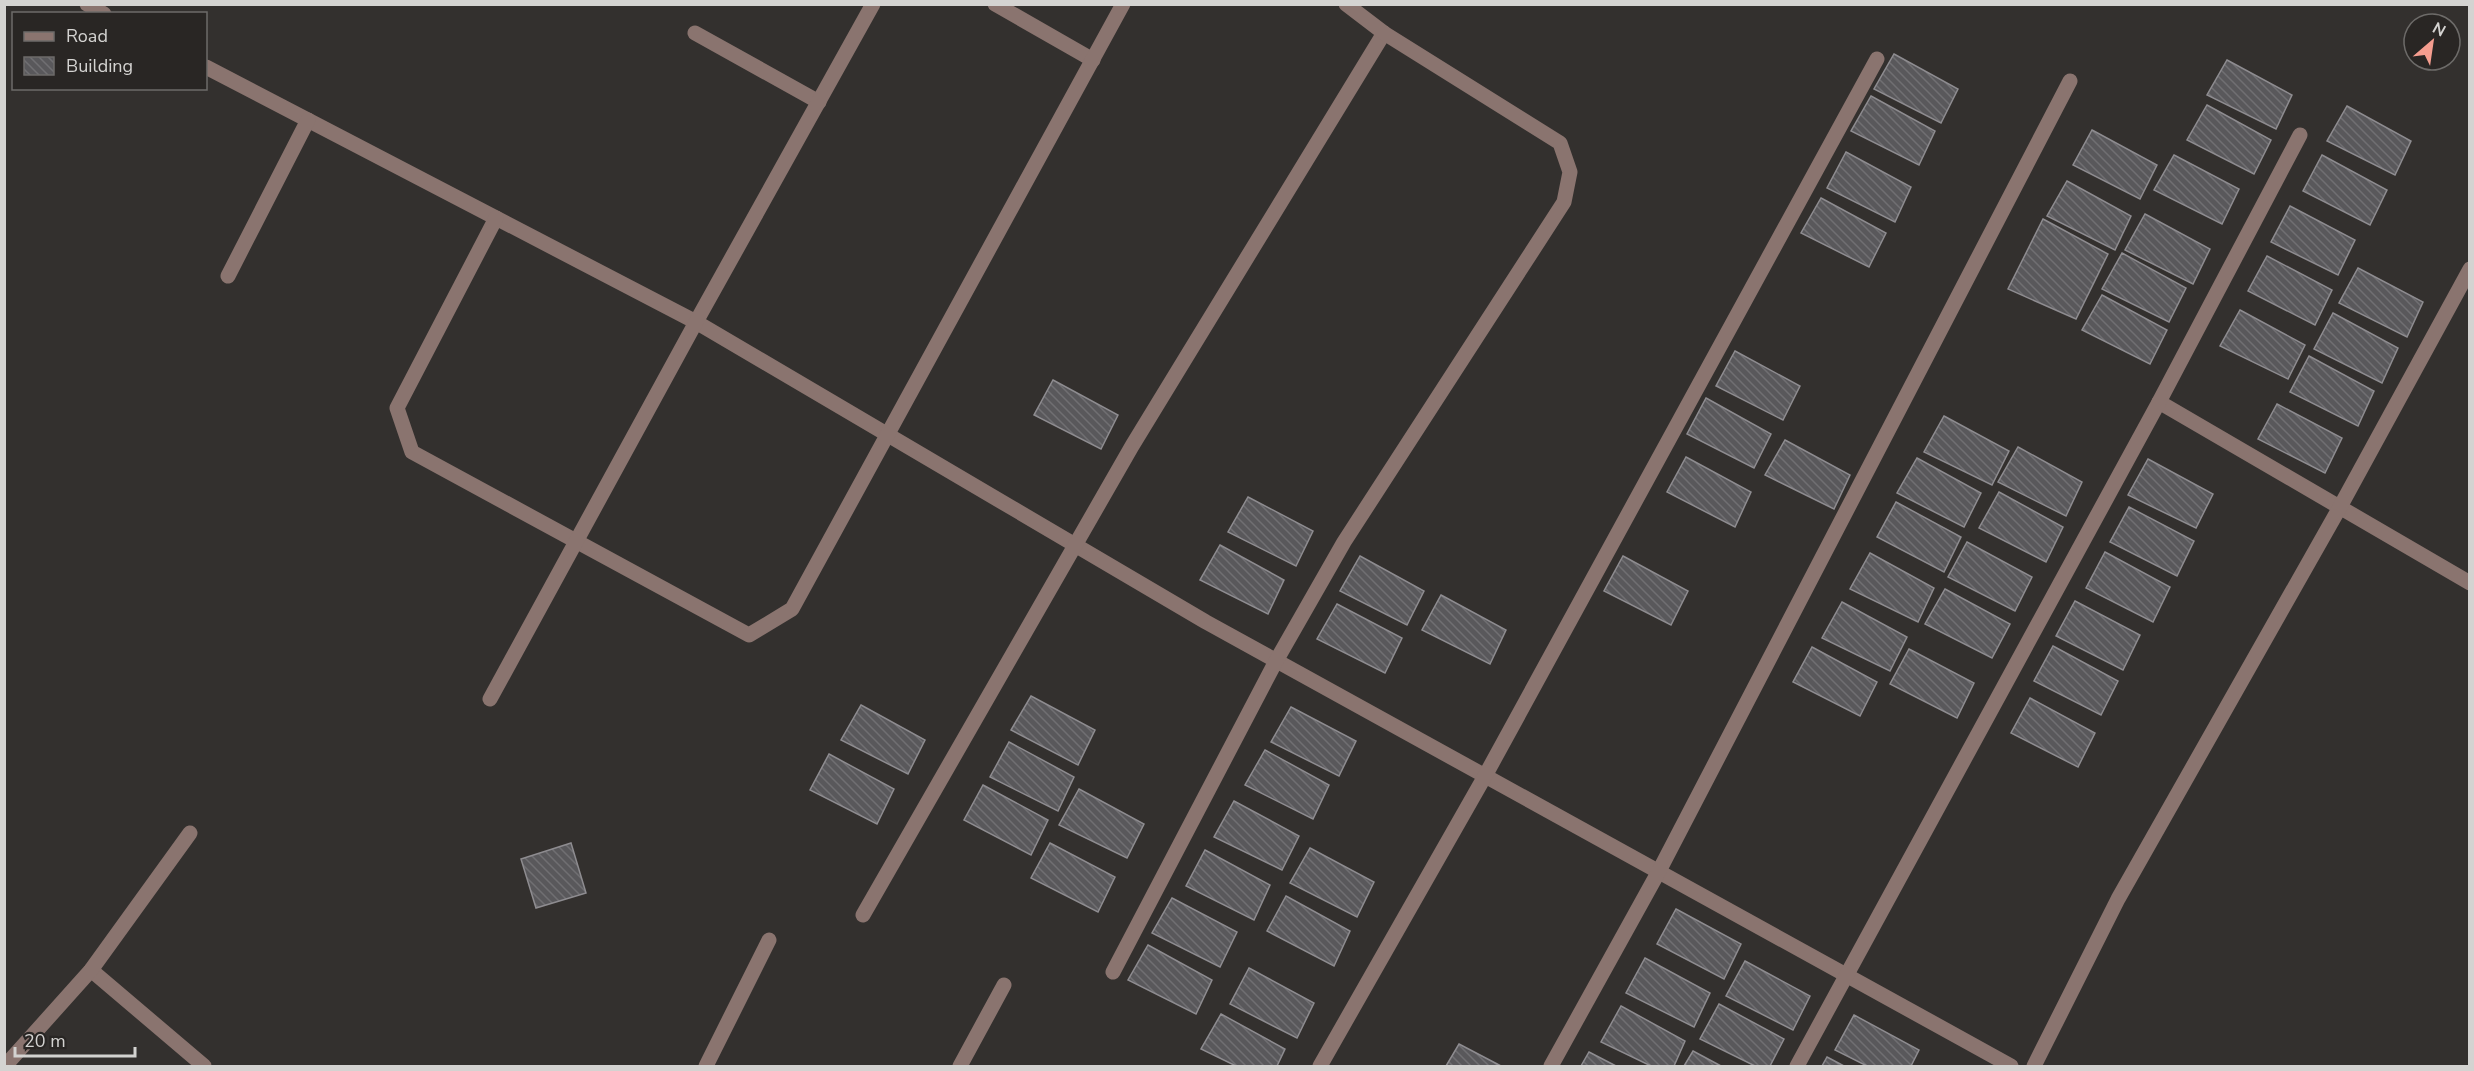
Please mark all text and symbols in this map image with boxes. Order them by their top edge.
legend [12,12,207,90]
north arrow [2402,12,2462,72]
text: N [2428,17,2449,42]
text: Road [66,24,108,48]
text: Building [66,54,133,78]
scale bar [15,1020,135,1058]
text: 20 m [24,1029,66,1053]

